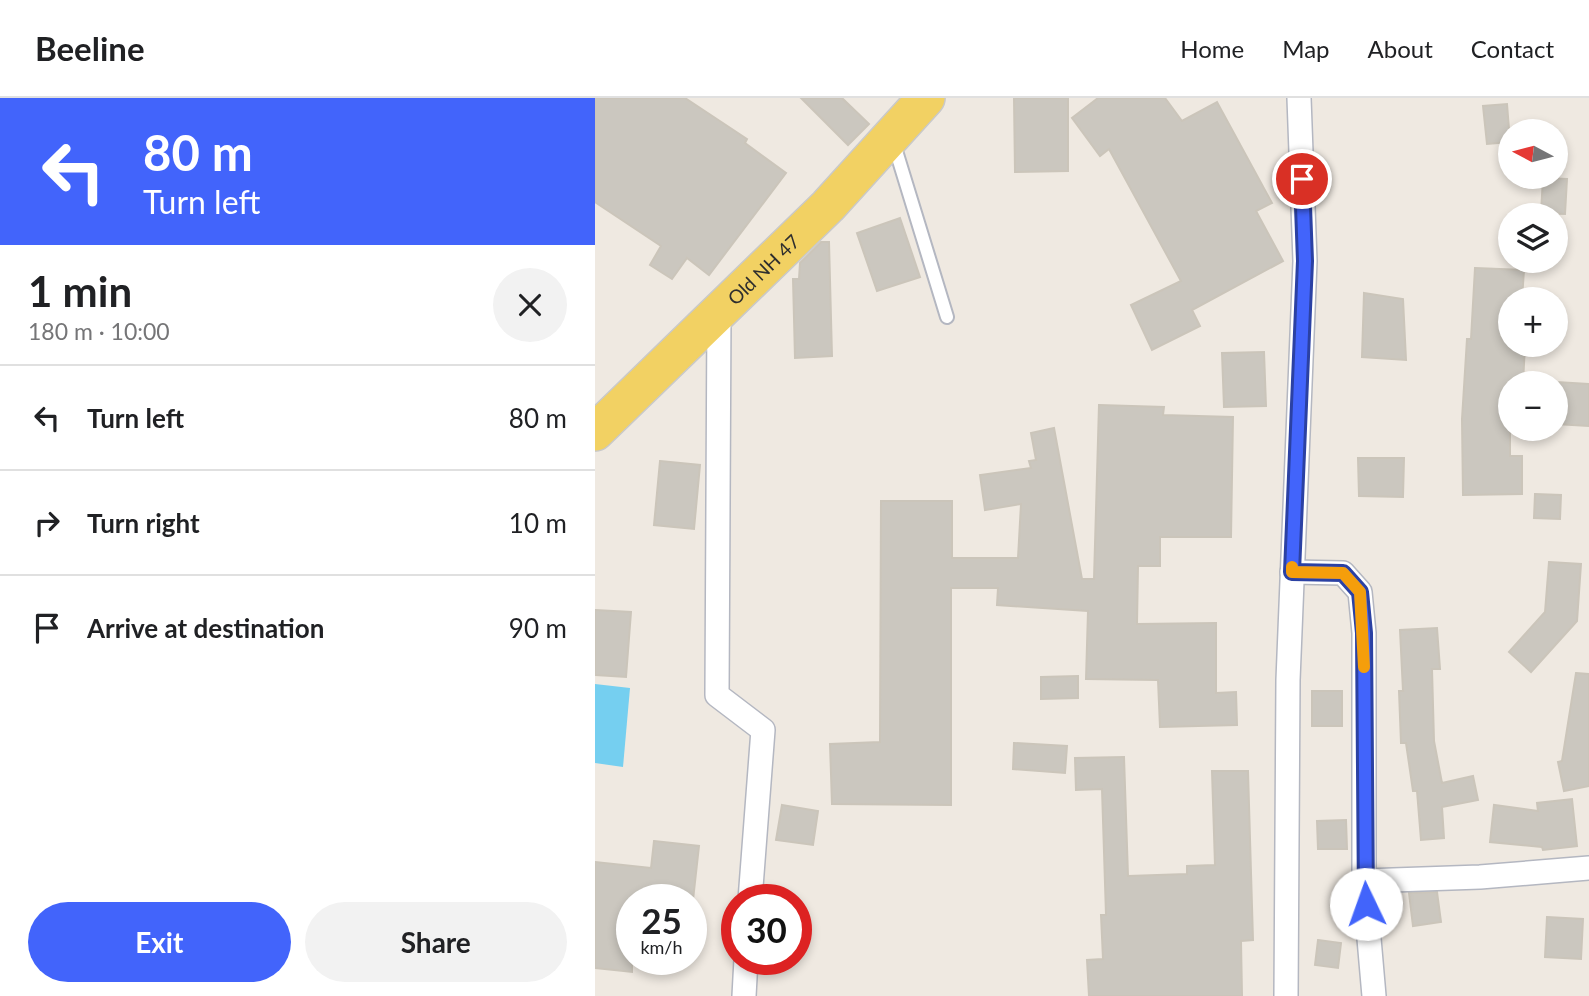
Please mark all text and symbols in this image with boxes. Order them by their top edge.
text: Beeline [35,28,145,68]
text: Home [1180,34,1244,63]
text: Map [1282,34,1330,63]
text: About [1368,34,1433,63]
text: Contact [1471,34,1554,63]
north arrow [1498,119,1568,189]
map controls [1498,119,1568,441]
text: 80 m [143,123,253,181]
icon: left [28,126,119,217]
pin [1272,149,1332,209]
icon: arrive [1283,160,1321,198]
text: Turn left [143,182,260,221]
button: layers [1498,203,1568,273]
street label: Old NH 47 [722,229,804,309]
text: 1 min [28,266,132,316]
button: close [493,268,567,342]
button: + [1498,287,1568,357]
text: 180 m · 10:00 [28,317,170,345]
button: − [1498,371,1568,441]
icon: left [28,399,66,437]
text: Turn left [87,402,184,434]
text: 80 m [509,402,567,434]
icon: right [28,504,66,542]
text: Turn right [87,507,200,539]
text: 10 m [509,507,567,539]
icon: arrive [28,609,66,647]
text: Arrive at destination [87,612,324,644]
text: 90 m [509,612,567,644]
position arrow [1329,867,1403,941]
speed limit sign: 30 [721,884,812,975]
text: 25 [641,899,682,941]
button: Exit [28,902,291,982]
button: Share [305,902,567,982]
text: km/h [640,936,683,958]

